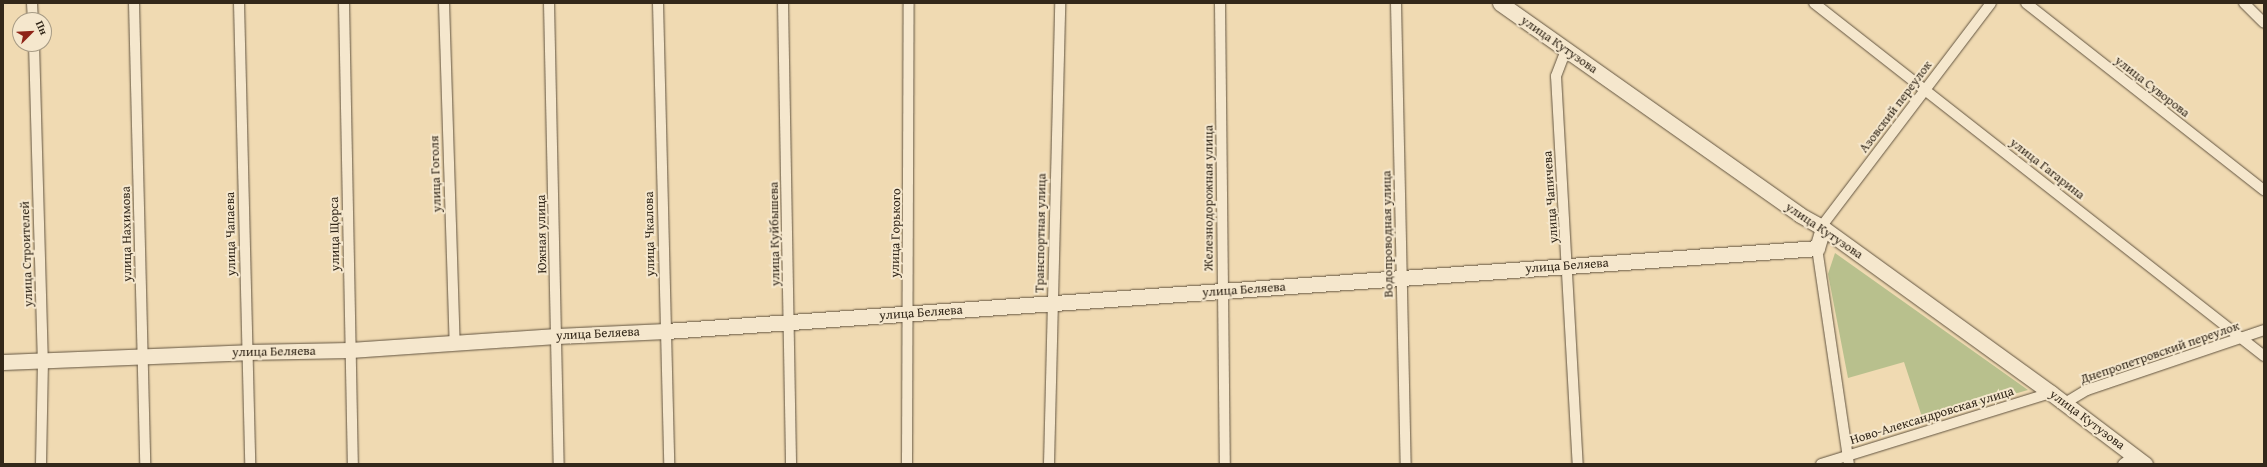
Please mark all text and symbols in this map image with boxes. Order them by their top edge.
north arrow [12,12,52,52]
street label: улица Кутузова [1518,13,1600,77]
text: Пн [32,18,52,37]
street label: улица Суворова [2111,53,2193,121]
street label: Азовский переулок [1856,58,1936,156]
street label: Железнодорожная улица [1201,125,1217,271]
street label: улица Гоголя [427,135,445,213]
street label: улица Гагарина [2006,135,2088,203]
street label: улица Чапичева [1540,150,1562,244]
street label: Водопроводная улица [1379,170,1397,298]
street label: Транспортная улица [1032,173,1050,293]
street label: улица Куйбышева [766,182,784,286]
street label: улица Нахимова [118,186,136,282]
street label: улица Горького [887,188,905,278]
street label: улица Чкалова [641,191,659,277]
street label: улица Чапаева [222,192,240,276]
street label: Южная улица [534,194,550,274]
street label: улица Щорса [327,197,343,271]
street label: улица Кутузова [1782,199,1866,263]
street label: улица Строителей [17,201,37,307]
street label: улица Беляева [1525,255,1609,277]
street label: улица Беляева [1202,279,1286,301]
street label: улица Беляева [879,302,963,324]
street label: Днепропетровский переулок [2078,318,2242,388]
street label: улица Беляева [556,324,640,344]
street label: улица Беляева [232,343,316,361]
street label: Ново-Александровская улица [1848,384,2016,448]
street label: улица Кутузова [2046,387,2128,453]

